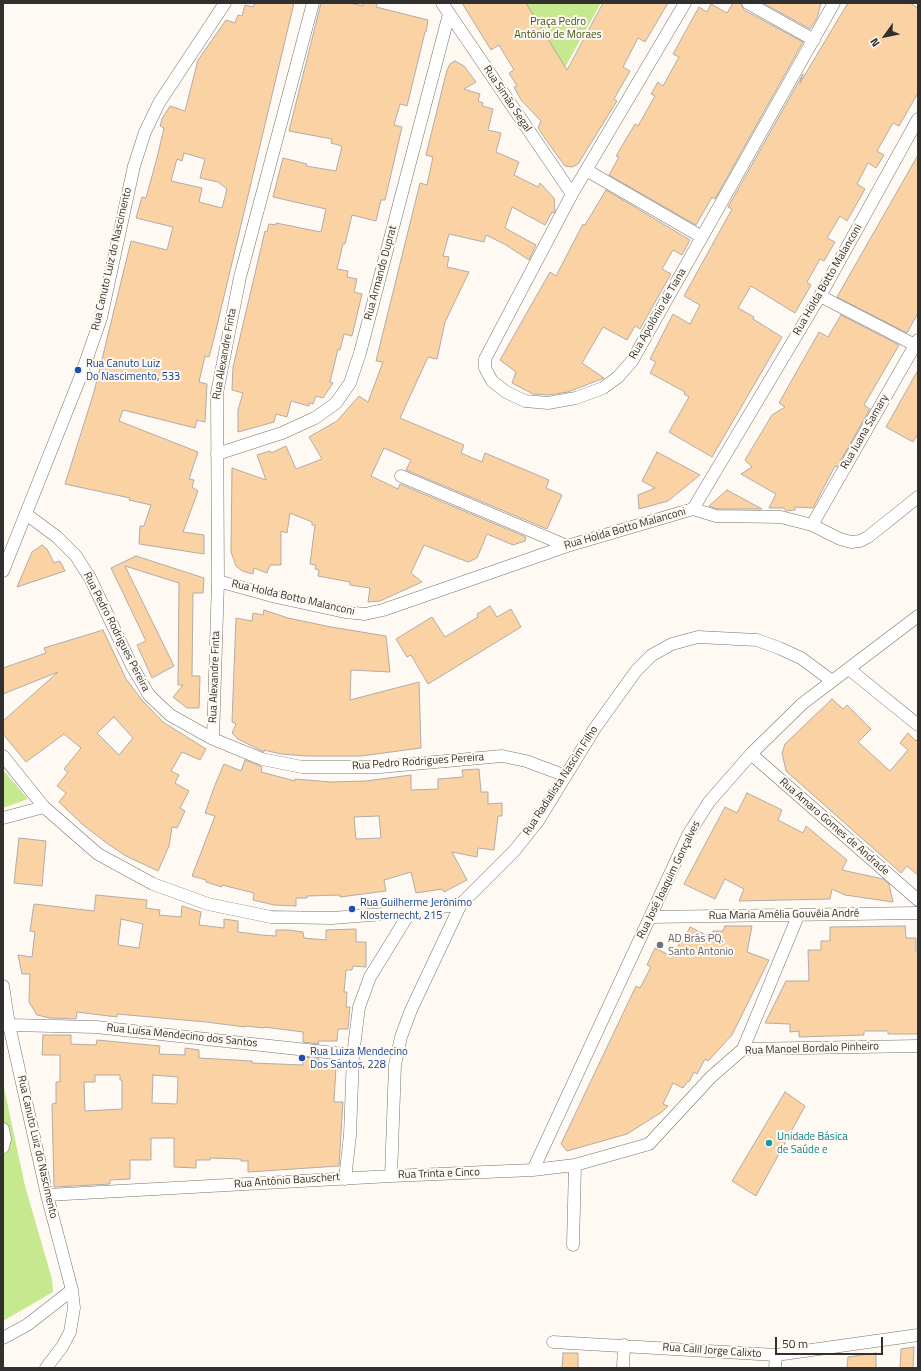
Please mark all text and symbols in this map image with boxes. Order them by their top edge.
park label: Praça Pedro Antônio de Moraes [514,15,602,41]
north arrow [865,16,905,56]
text: N [866,35,884,50]
street label: Rua Simão Segal [480,63,534,135]
street label: Rua Canuto Luiz do Nascimento [89,186,135,332]
street label: Rua Holda Botto Malanconi [791,222,865,338]
street label: Rua Armando Duprat [362,224,400,322]
street label: Rua Apolônio de Tiana [627,266,689,362]
street label: Rua Alexandre Finta [210,307,240,401]
place label: Rua Canuto Luiz Do Nascimento, 533 [86,357,180,383]
marker: Rua Canuto Luiz Do Nascimento, 533 [73,365,83,375]
street label: Rua Juana Samary [838,392,892,472]
street label: Rua Holda Botto Malanconi [563,505,687,553]
street label: Rua Pedro Rodrigues Pereira [80,570,152,694]
street label: Rua Holda Botto Malanconi [230,577,356,619]
street label: Rua Alexandre Finta [207,631,223,723]
street label: Rua Radialista Nascim Filho [521,724,601,838]
street label: Rua Pedro Rodrigues Pereira [351,751,485,773]
street label: Rua Amaro Gomes de Andrade [776,776,892,878]
street label: Rua José Joaquim Gonçalves [635,819,703,941]
place label: Rua Guilherme Jerônimo Klosternecht, 215 [360,896,472,922]
marker: Rua Guilherme Jerônimo Klosternecht, 215 [347,904,357,914]
street label: Rua Maria Amélia Gouvêia André [709,907,859,923]
place label: AD Brás PQ. Santo Antonio [668,932,734,958]
marker: AD Brás PQ. Santo Antonio [655,940,665,950]
street label: Rua Luísa Mendecino dos Santos [106,1022,258,1050]
street label: Rua Manoel Bordalo Pinheiro [745,1040,879,1058]
place label: Rua Luiza Mendecino Dos Santos, 228 [310,1045,408,1071]
marker: Rua Luiza Mendecino Dos Santos, 228 [297,1053,307,1063]
street label: Rua Canuto Luiz do Nascimento [14,1074,60,1220]
place label: Unidade Básica de Saúde e [777,1130,848,1156]
marker: Unidade Básica de Saúde e [764,1138,774,1148]
street label: Rua Trinta e Cinco [398,1166,480,1182]
street label: Rua Antônio Bauschert [234,1171,340,1191]
scale bar [777,1329,885,1355]
text: 50 m [782,1334,808,1353]
street label: Rua Calil Jorge Calixto [662,1341,762,1361]

